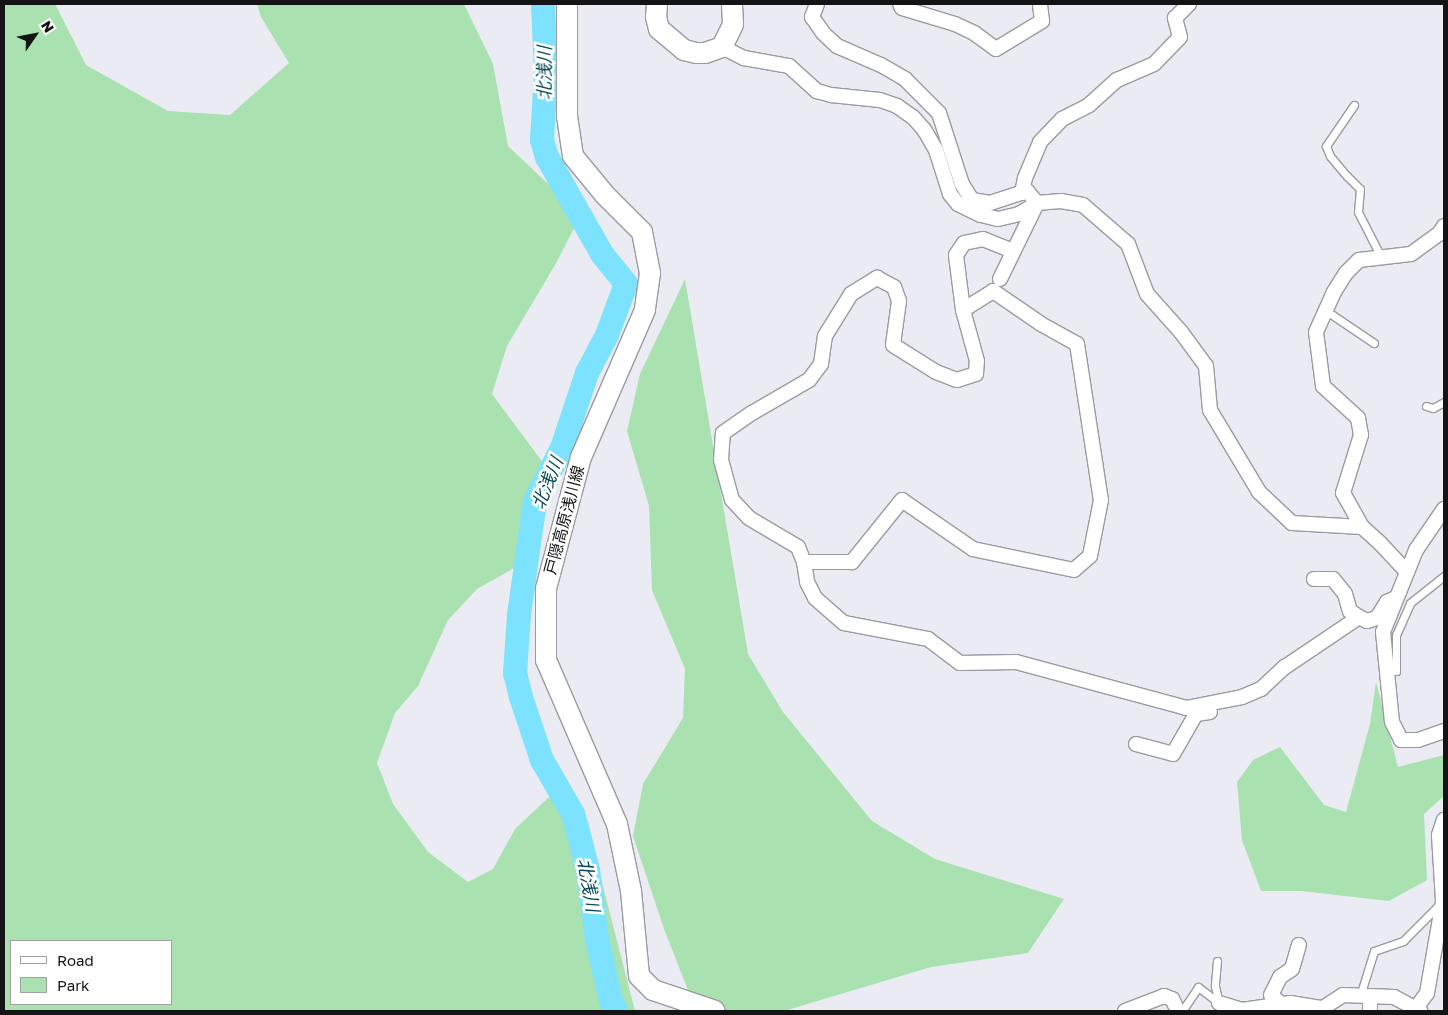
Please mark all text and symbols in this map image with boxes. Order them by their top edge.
north arrow [10,10,60,60]
text: N [38,17,58,36]
water label: 北浅川 [533,46,555,100]
water label: 北浅川 [527,454,567,512]
street label: 戸隠高原浅川線 [540,463,588,577]
water label: 北浅川 [574,857,604,913]
legend [10,940,172,1005]
text: Road [57,951,94,969]
text: Park [57,976,89,994]

